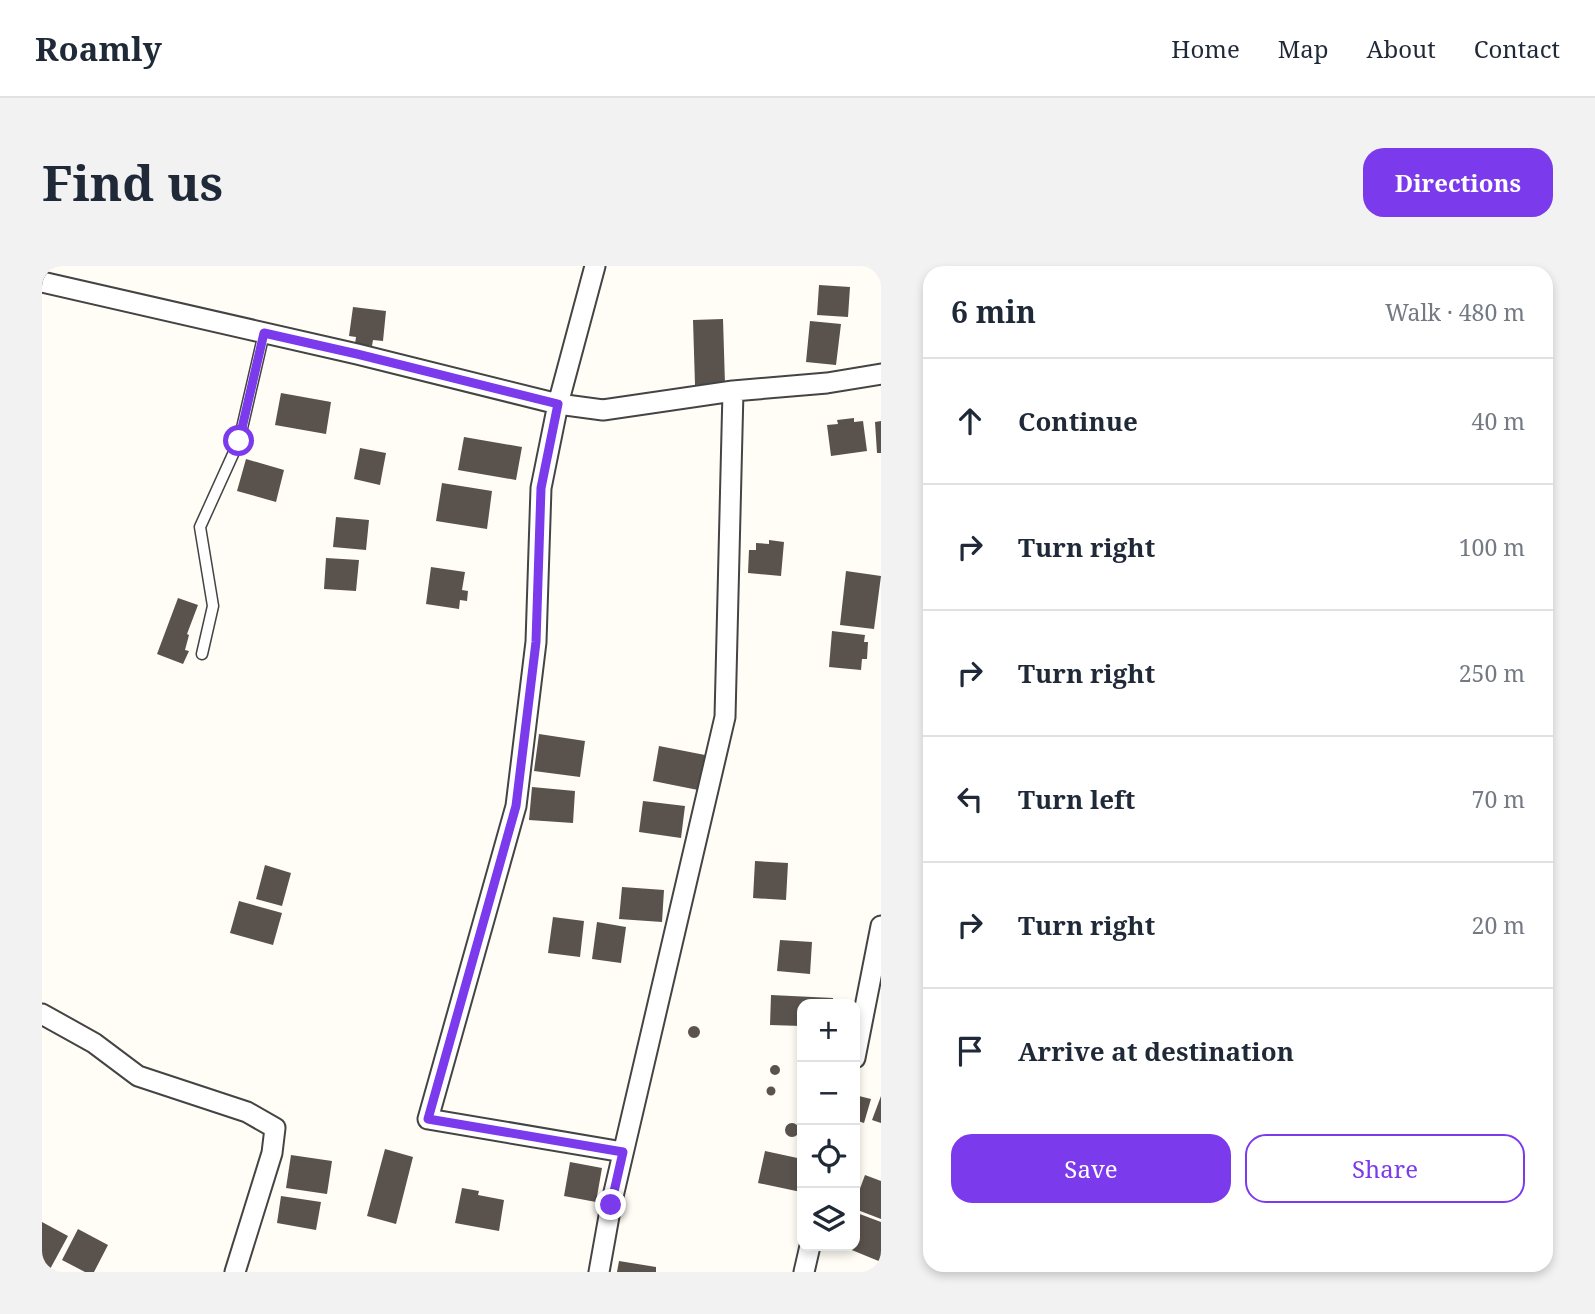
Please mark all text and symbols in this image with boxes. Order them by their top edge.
text: Roamly [35,26,162,71]
text: Home [1171,32,1240,65]
text: Map [1278,32,1329,65]
text: About [1367,32,1436,65]
text: Contact [1474,32,1560,65]
button: Directions [1363,148,1553,217]
text: Find us [42,149,223,215]
text: 6 min [951,291,1036,332]
text: Walk · 480 m [1385,296,1525,328]
icon: ahead [951,402,989,440]
text: Continue [1018,403,1138,439]
text: 40 m [1472,405,1525,437]
route start [223,425,254,456]
icon: right [951,528,989,566]
text: Turn right [1018,529,1155,565]
text: 100 m [1459,531,1525,563]
icon: right [951,654,989,692]
text: Turn right [1018,655,1155,691]
text: 250 m [1459,657,1525,689]
icon: left [951,780,989,818]
text: Turn left [1018,781,1135,817]
text: 70 m [1472,783,1525,815]
icon: right [951,906,989,944]
text: Turn right [1018,907,1155,943]
text: 20 m [1472,909,1525,941]
map controls [797,999,860,1251]
button: + [797,999,860,1062]
icon: arrive [951,1032,989,1070]
text: Arrive at destination [1018,1033,1294,1069]
button: − [797,1062,860,1125]
button: locate [797,1125,860,1188]
button: Save [951,1134,1231,1203]
button: Share [1245,1134,1525,1203]
button: layers [797,1188,860,1251]
route end [595,1189,626,1220]

